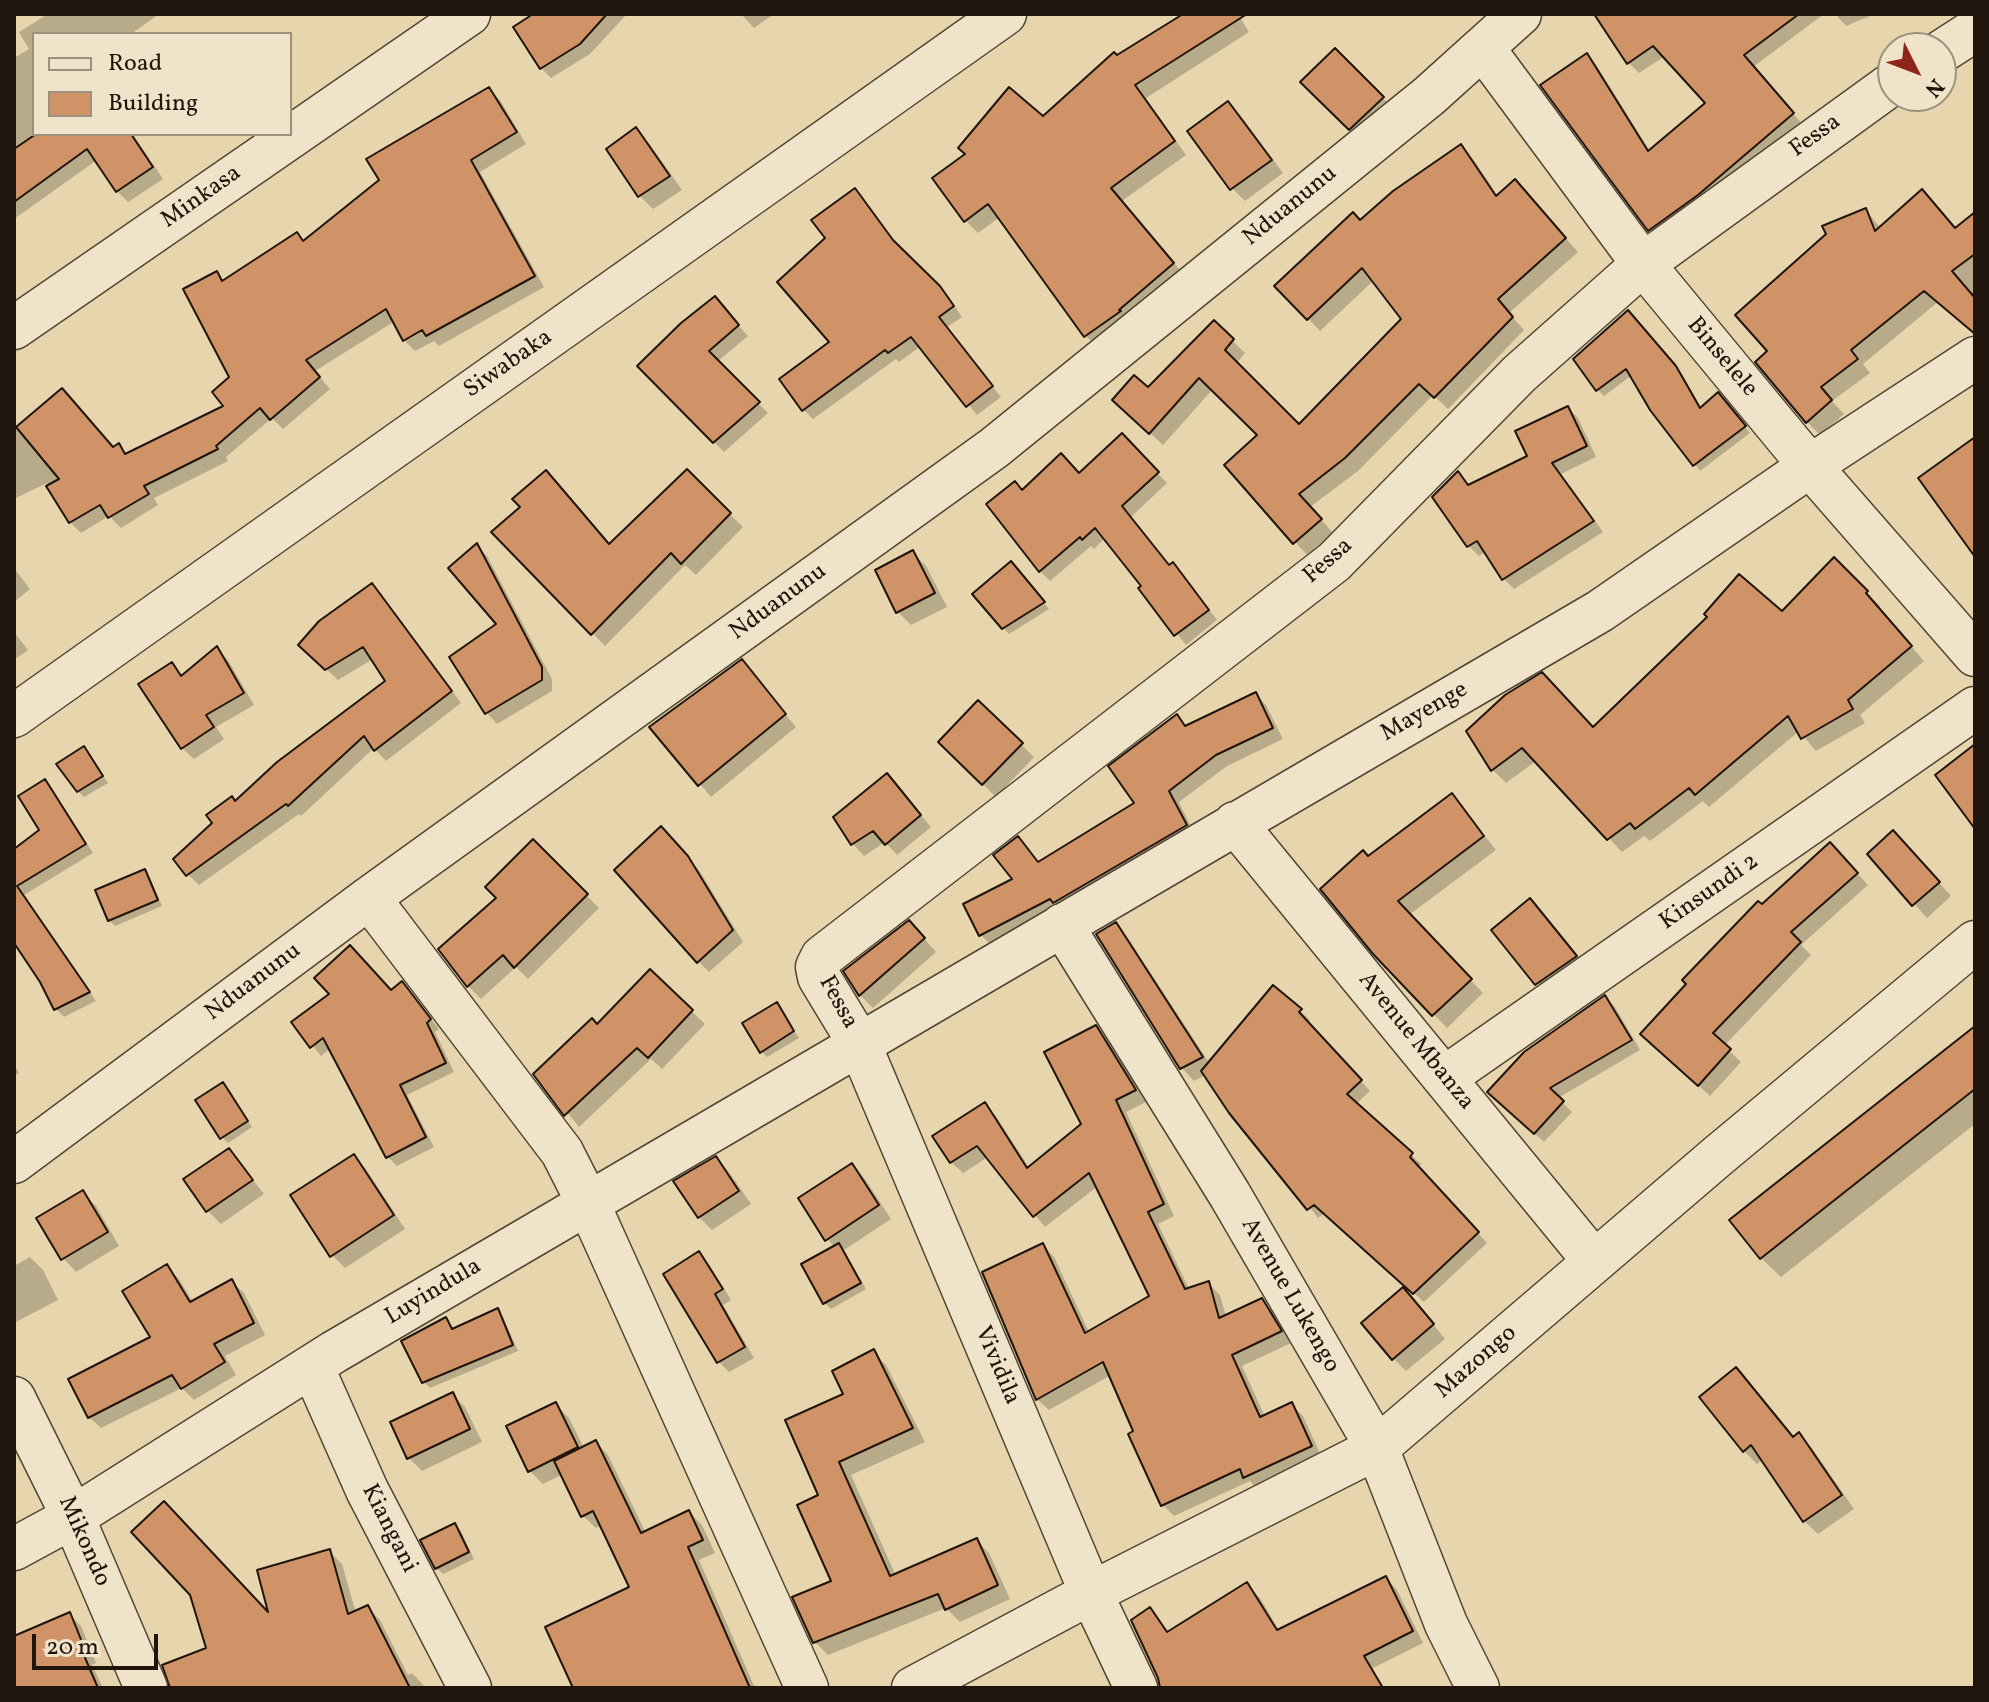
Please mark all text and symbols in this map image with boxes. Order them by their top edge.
legend [32,32,292,136]
north arrow [1877,32,1957,112]
text: Road [108,47,162,81]
text: N [1917,71,1951,103]
text: Building [108,87,198,121]
street label: Fessa [1785,109,1847,165]
street label: Minkasa [156,160,248,236]
street label: Nduanunu [1238,160,1344,254]
street label: Binselele [1679,312,1763,404]
street label: Siwabaka [459,324,559,406]
street label: Fessa [1298,533,1360,591]
street label: Nduanunu [725,558,833,648]
street label: Mayenge [1376,677,1474,749]
street label: Kinsundi 2 [1655,848,1765,938]
street label: Nduanunu [200,938,308,1028]
street label: Avenue Mbanza [1351,967,1479,1117]
street label: Fessa [811,971,863,1035]
street label: Avenue Lukengo [1233,1214,1345,1378]
street label: Luyindula [381,1253,487,1333]
street label: Mazongo [1430,1320,1524,1406]
street label: Vividila [967,1323,1025,1409]
street label: Kiangani [353,1480,423,1578]
street label: Mikondo [50,1492,116,1592]
scale bar [36,1618,162,1668]
text: 20 m [46,1631,99,1665]

